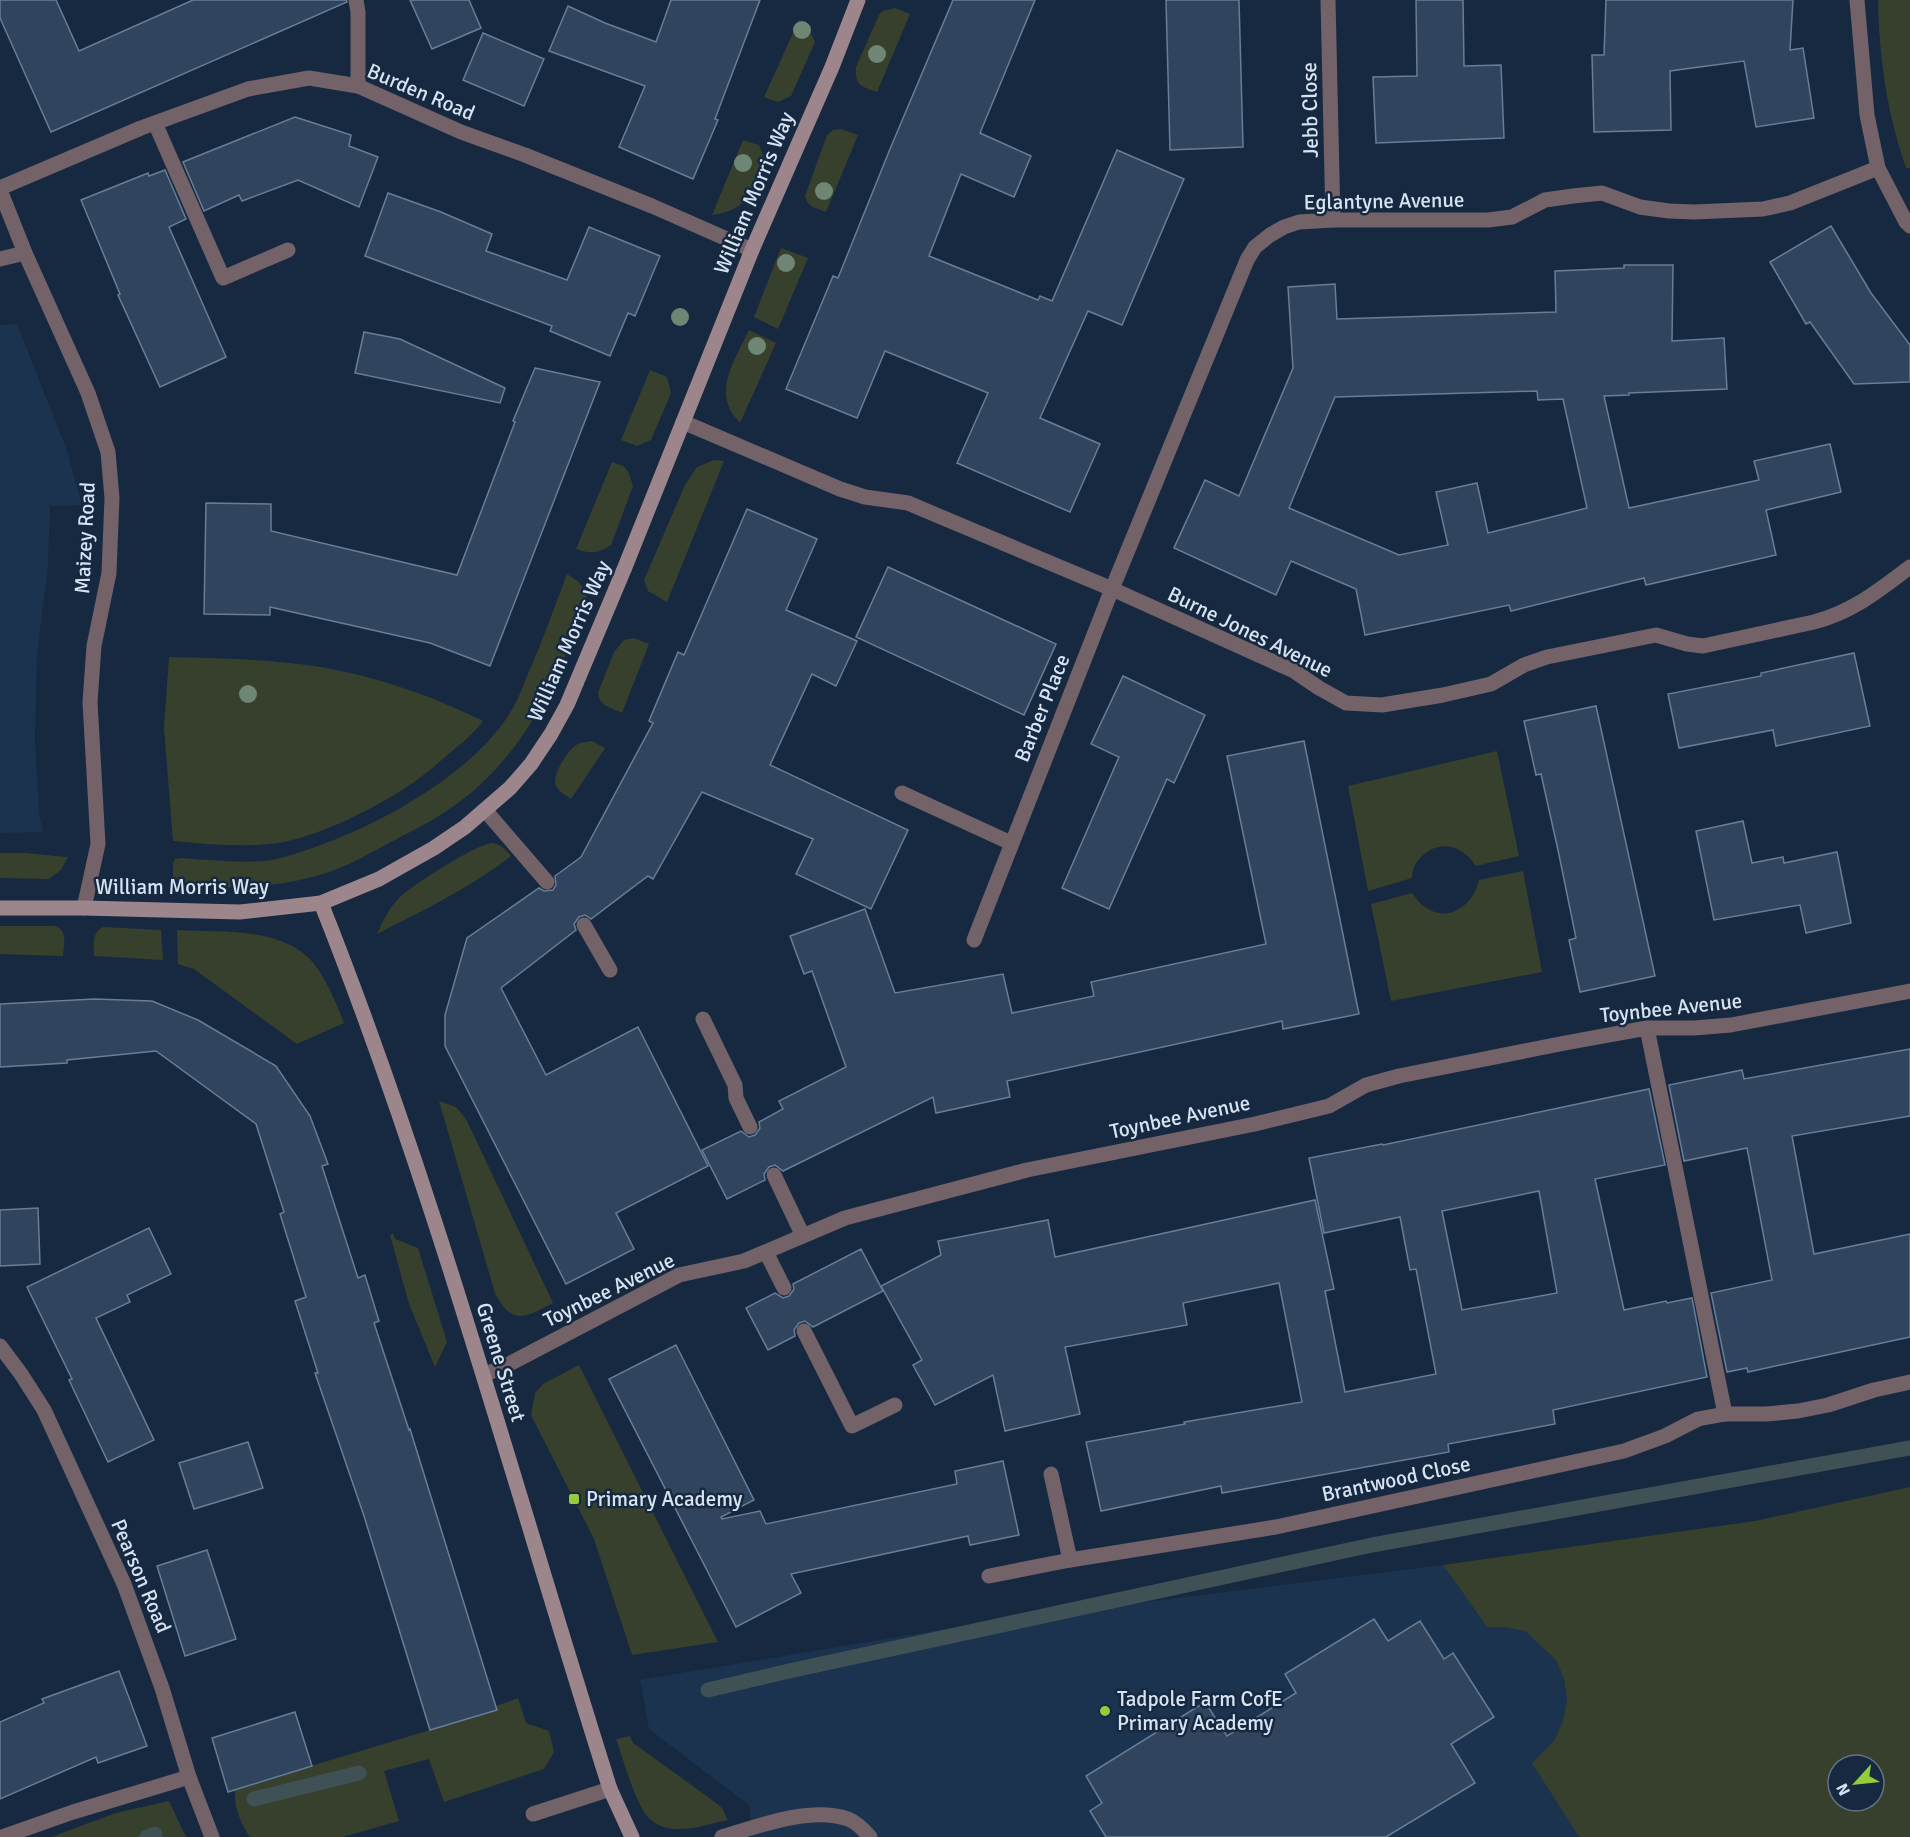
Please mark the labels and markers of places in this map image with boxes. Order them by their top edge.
place label: Primary Academy [586,1486,743,1512]
marker: Primary Academy [567,1492,581,1506]
place label: Tadpole Farm CofE Primary Academy [1117,1686,1283,1736]
marker: Tadpole Farm CofE Primary Academy [1098,1704,1112,1718]

